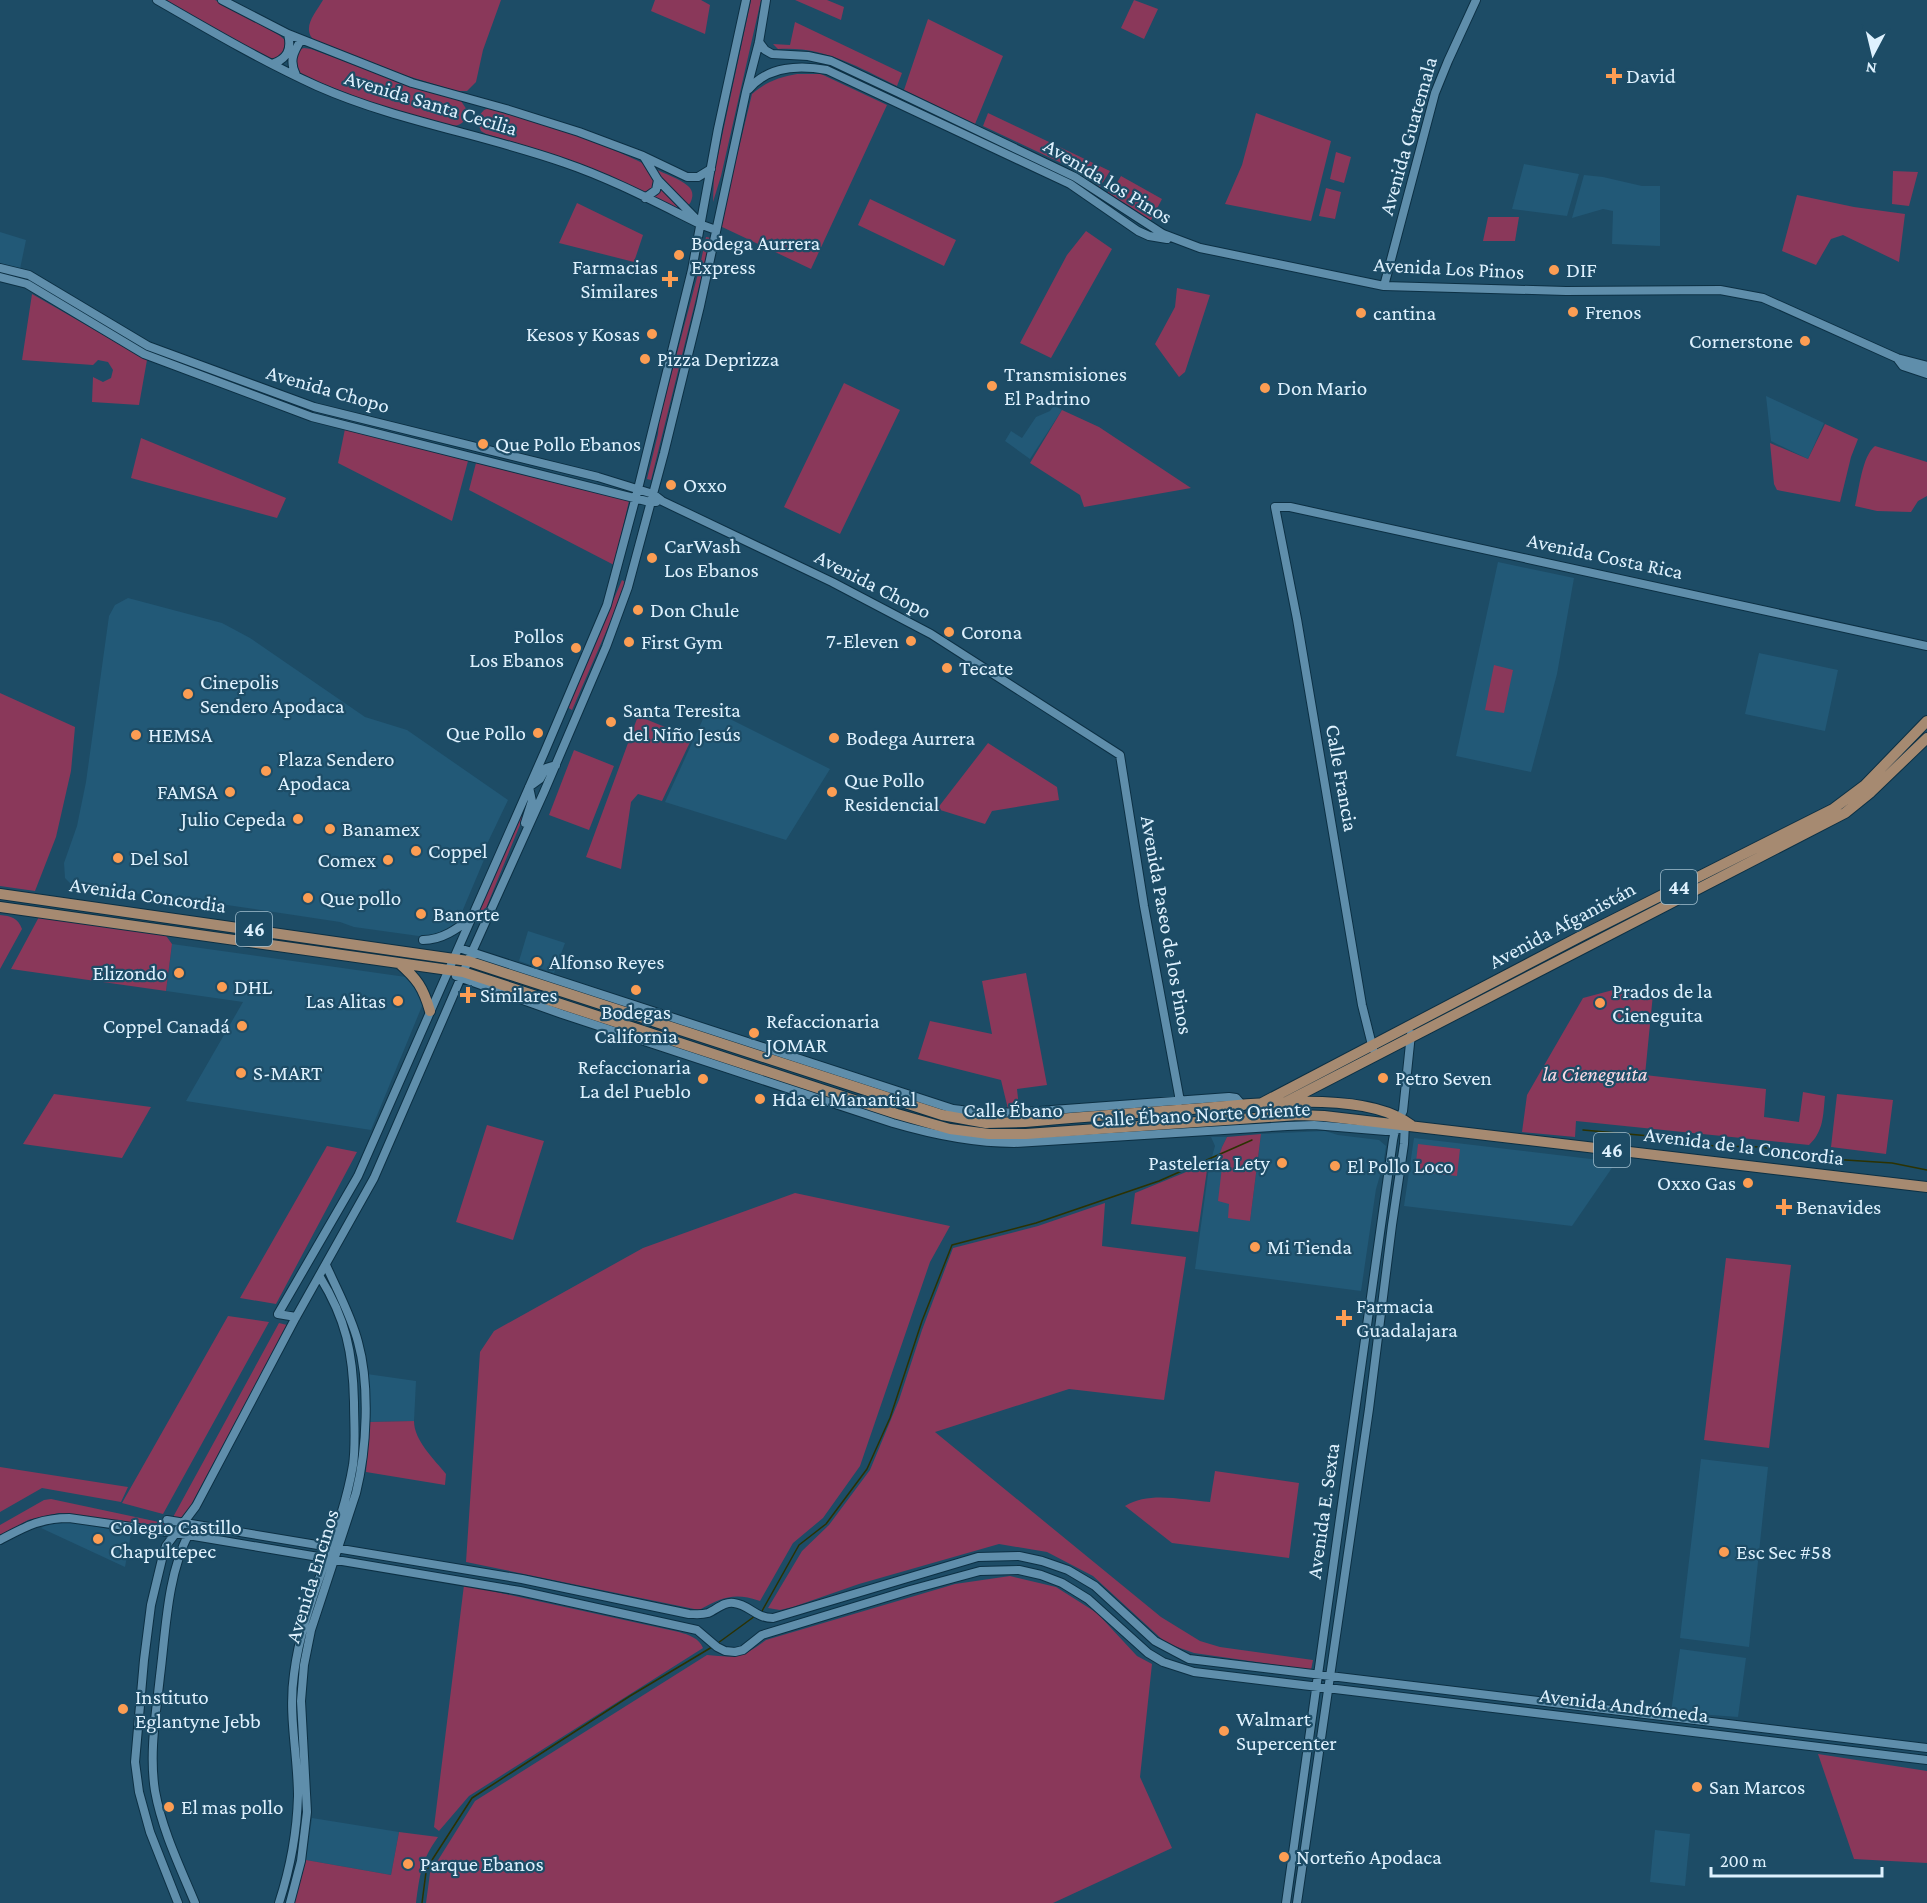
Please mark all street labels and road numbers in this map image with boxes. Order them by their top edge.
street label: Avenida Guatemala [1374,54,1442,218]
street label: Avenida Santa Cecilia [342,65,521,141]
street label: Avenida los Pinos [1039,133,1177,229]
street label: Avenida Los Pinos [1373,252,1525,284]
street label: Avenida Chopo [264,360,392,418]
street label: Avenida Costa Rica [1525,528,1685,584]
street label: Avenida Chopo [811,544,935,624]
street label: Calle Francia [1321,723,1363,834]
street label: Avenida Paseo de los Pinos [1136,814,1198,1036]
road number: 44 [1661,870,1697,904]
street label: Avenida Concordia [68,872,228,918]
street label: Avenida Afganistán [1485,876,1639,974]
road number: 46 [236,912,272,946]
street label: Calle Ébano Norte Oriente [1091,1096,1311,1132]
street label: Calle Ébano [963,1098,1063,1122]
street label: Avenida de la Concordia [1643,1122,1846,1170]
road number: 46 [1594,1133,1630,1167]
street label: Avenida E. Sexta [1302,1441,1344,1580]
street label: Avenida Encinos [280,1506,344,1646]
street label: Avenida Andrómeda [1538,1683,1710,1727]

